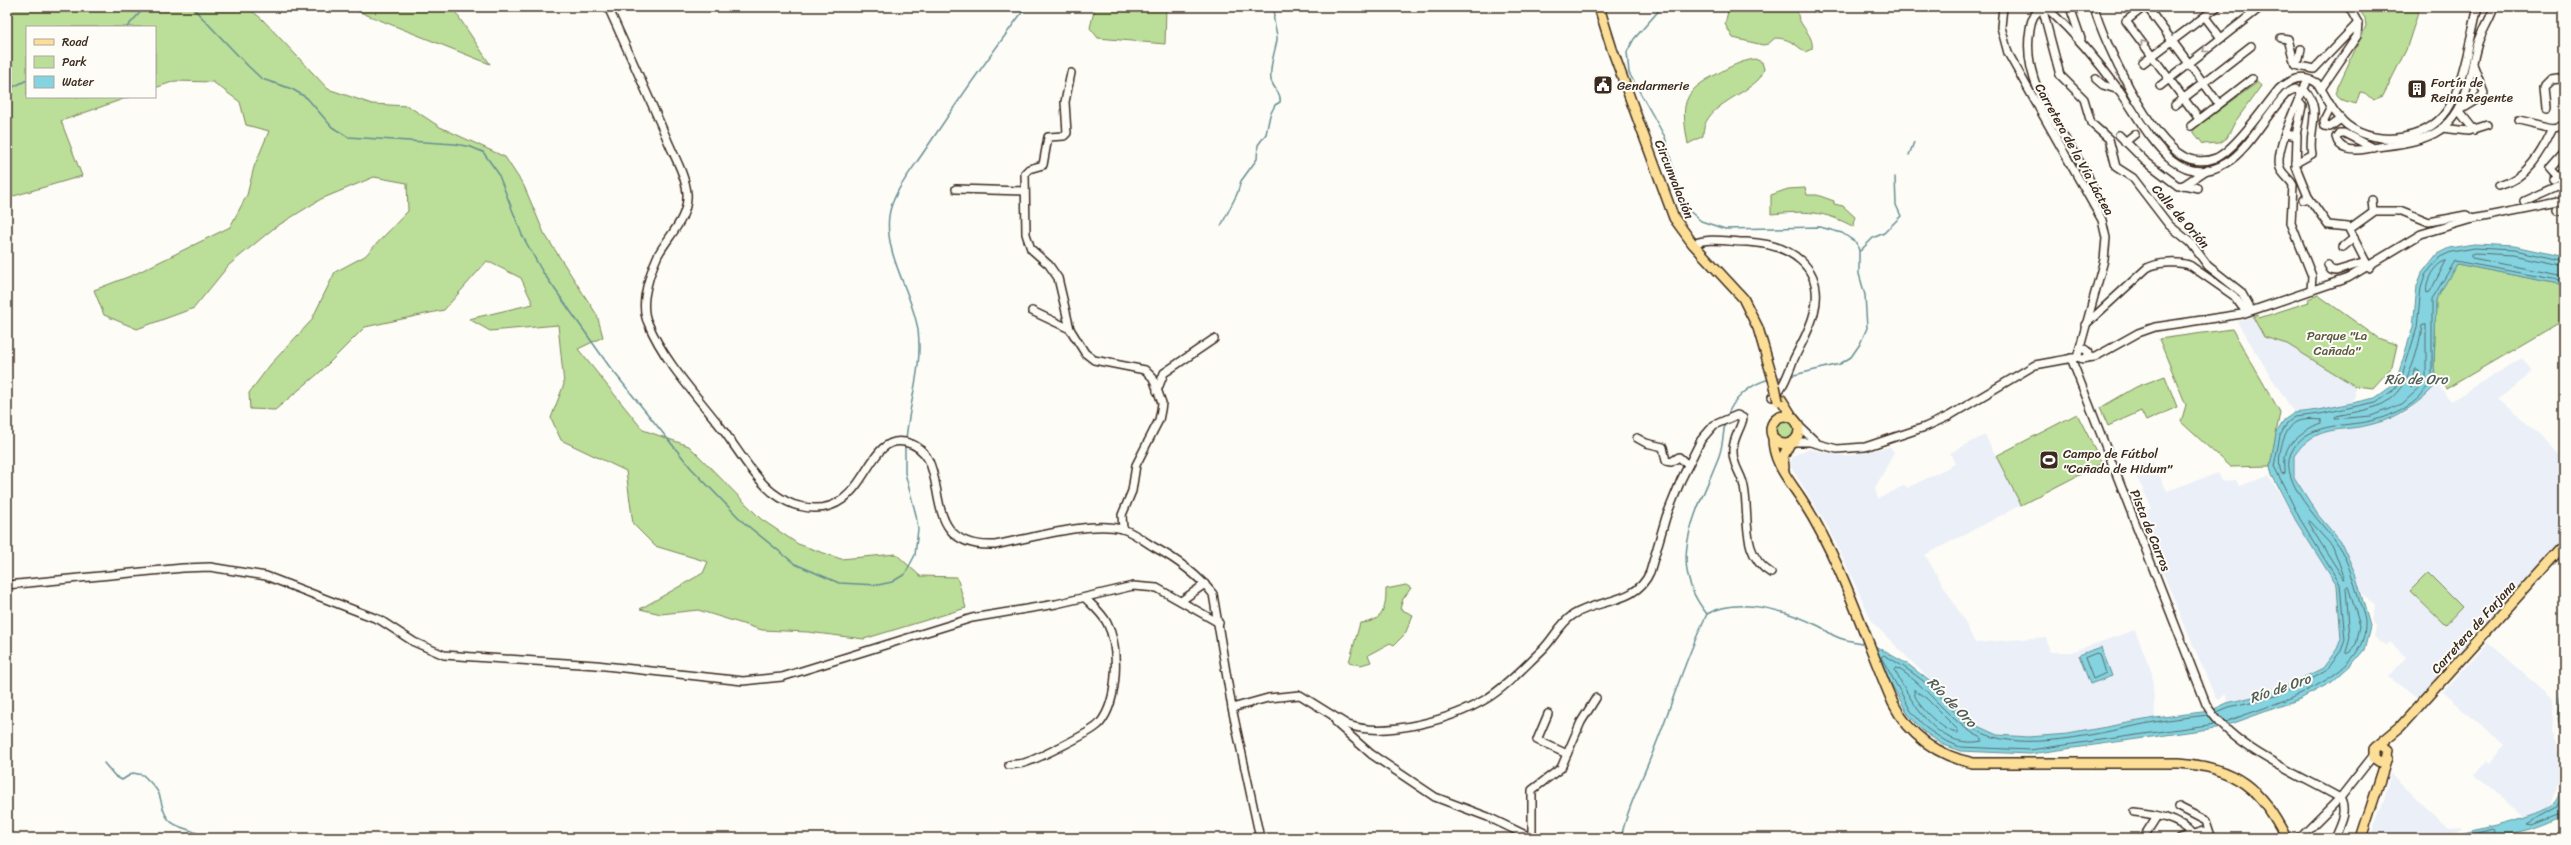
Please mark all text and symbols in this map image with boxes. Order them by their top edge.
legend [26,26,156,98]
text: Road [62,31,89,53]
one-way arrow [2140,40,2147,47]
one-way arrow [2203,45,2210,52]
text: Park [62,51,87,73]
text: Water [62,71,95,93]
place label: Fortín de Reina Regente [2431,71,2513,109]
public building icon: Gendarmerie [1592,74,1614,96]
place label: Gendarmerie [1617,74,1690,97]
building icon: Fortín de Reina Regente [2406,78,2428,100]
street label: Carretera de la Vía Láctea [2029,79,2121,220]
street label: Circunvalación [1648,136,1701,222]
street label: Calle de Orión [2146,179,2215,254]
park label: Parque "La Cañada" [2307,324,2368,362]
water label: Río de Oro [2384,367,2449,392]
place label: Campo de Fútbol "Cañada de Hidum" [2063,442,2174,480]
sports icon: Campo de Fútbol "Cañada de Hidum" [2038,449,2060,471]
street label: Pista de Carros [2124,486,2178,575]
street label: Carretera de Farjana [2425,575,2522,679]
water label: Río de Oro [2246,666,2315,711]
water label: Río de Oro [1921,671,1983,734]

